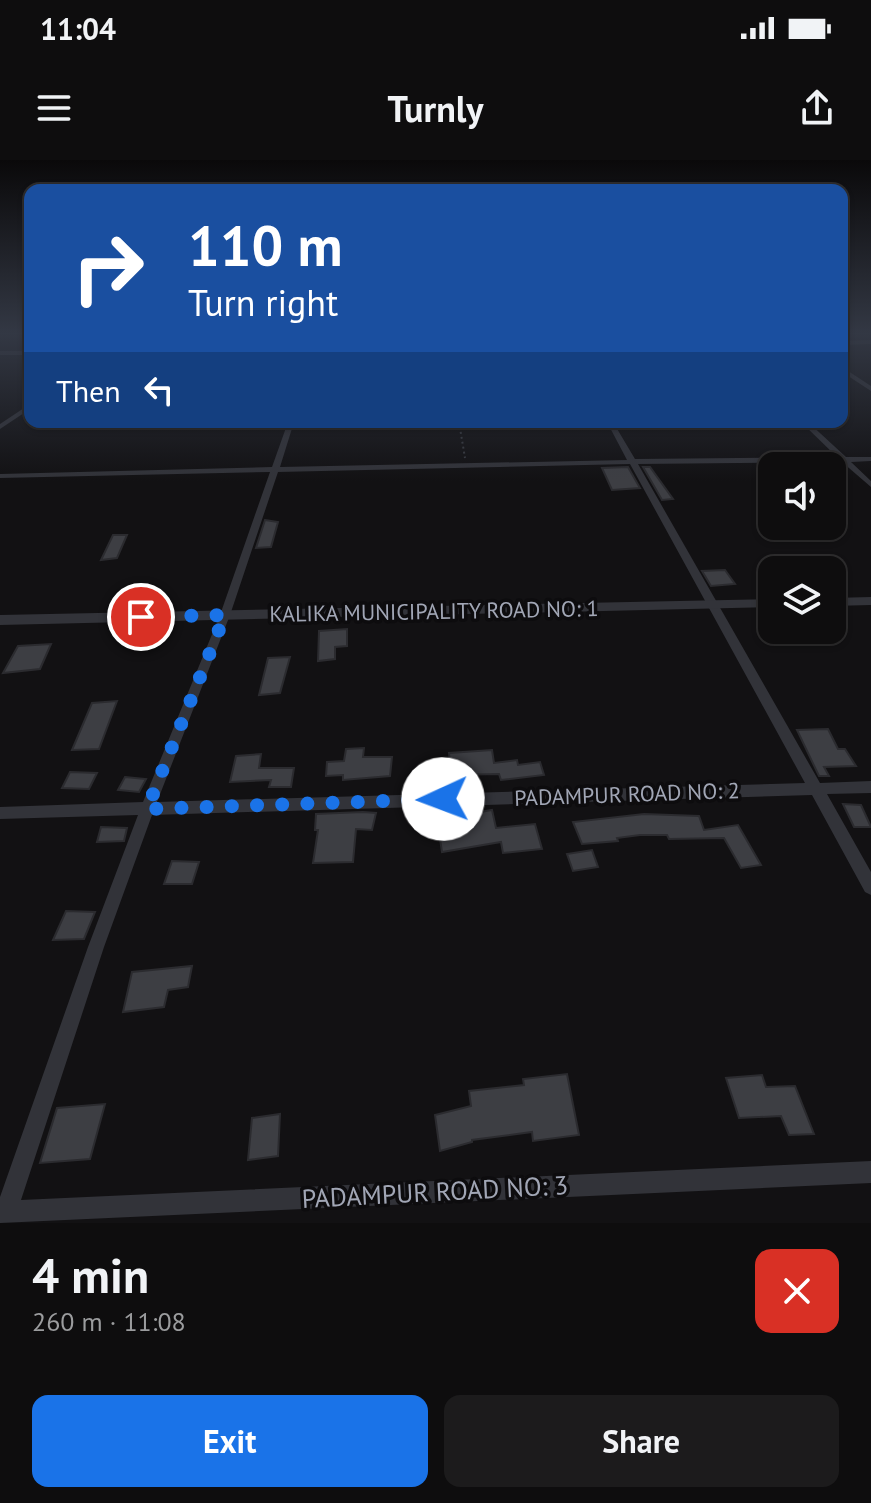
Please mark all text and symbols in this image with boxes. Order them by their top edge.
text: 11:04 [40,9,116,48]
text: Turnly [387,85,484,132]
icon: menu [32,86,76,130]
icon: share [795,86,839,130]
text: 110 m [188,209,343,281]
icon: right [56,216,160,320]
text: Turn right [188,279,338,326]
icon: left [137,368,181,412]
text: Then [56,371,121,410]
map controls [758,452,846,644]
button: sound [758,452,846,540]
button: layers [758,556,846,644]
pin [107,583,175,651]
street label: KALIKA MUNICIPALITY ROAD NO: 1 [269,594,599,628]
icon: arrive [119,595,163,639]
position arrow [401,757,485,841]
street label: PADAMPUR ROAD NO: 2 [514,776,740,812]
street label: PADAMPUR ROAD NO: 3 [301,1168,569,1215]
text: 4 min [32,1244,149,1306]
button: close [755,1249,839,1333]
text: 260 m · 11:08 [32,1305,186,1338]
button: Exit [32,1395,428,1487]
button: Share [444,1395,839,1487]

